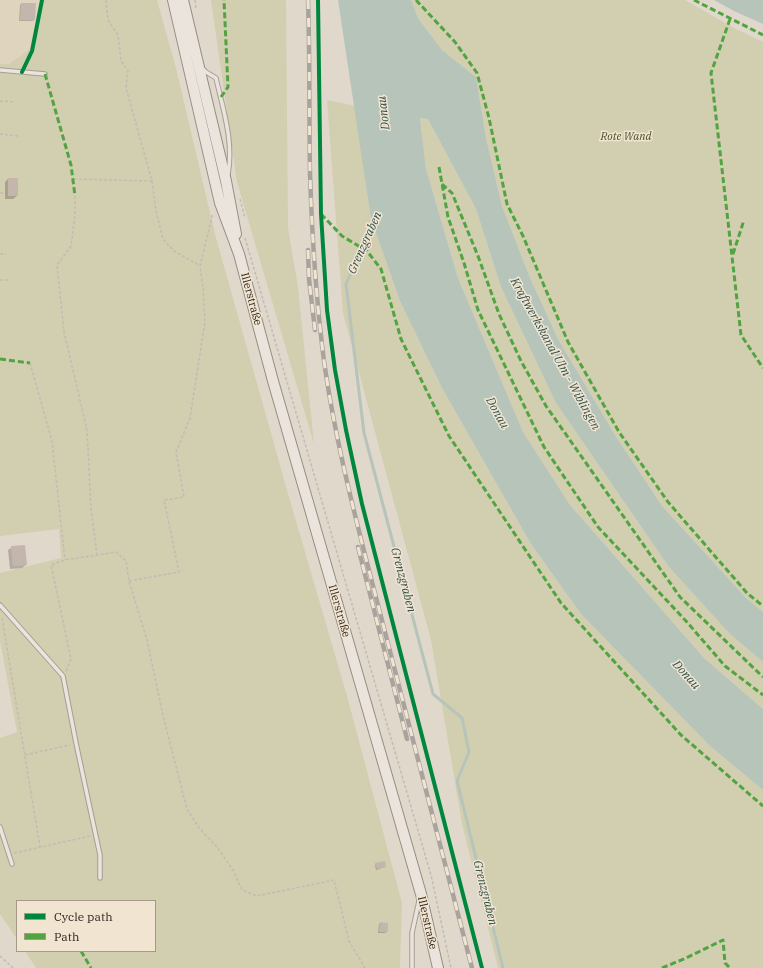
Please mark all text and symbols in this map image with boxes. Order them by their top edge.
water label: Donau [375,95,393,131]
park label: Rote Wand [601,130,651,144]
water label: Grenzgraben [345,210,385,276]
street label: Illerstraße [238,271,264,327]
water label: Kraftwerkskanal Ulm - Wiblingen [507,275,603,433]
water label: Donau [482,395,512,431]
water label: Grenzgraben [387,546,419,614]
street label: Illerstraße [325,583,353,639]
water label: Donau [669,658,703,692]
water label: Grenzgraben [470,859,500,927]
street label: Illerstraße [414,895,440,951]
legend [16,900,156,952]
text: Cycle path [54,909,113,924]
text: Path [54,929,79,944]

